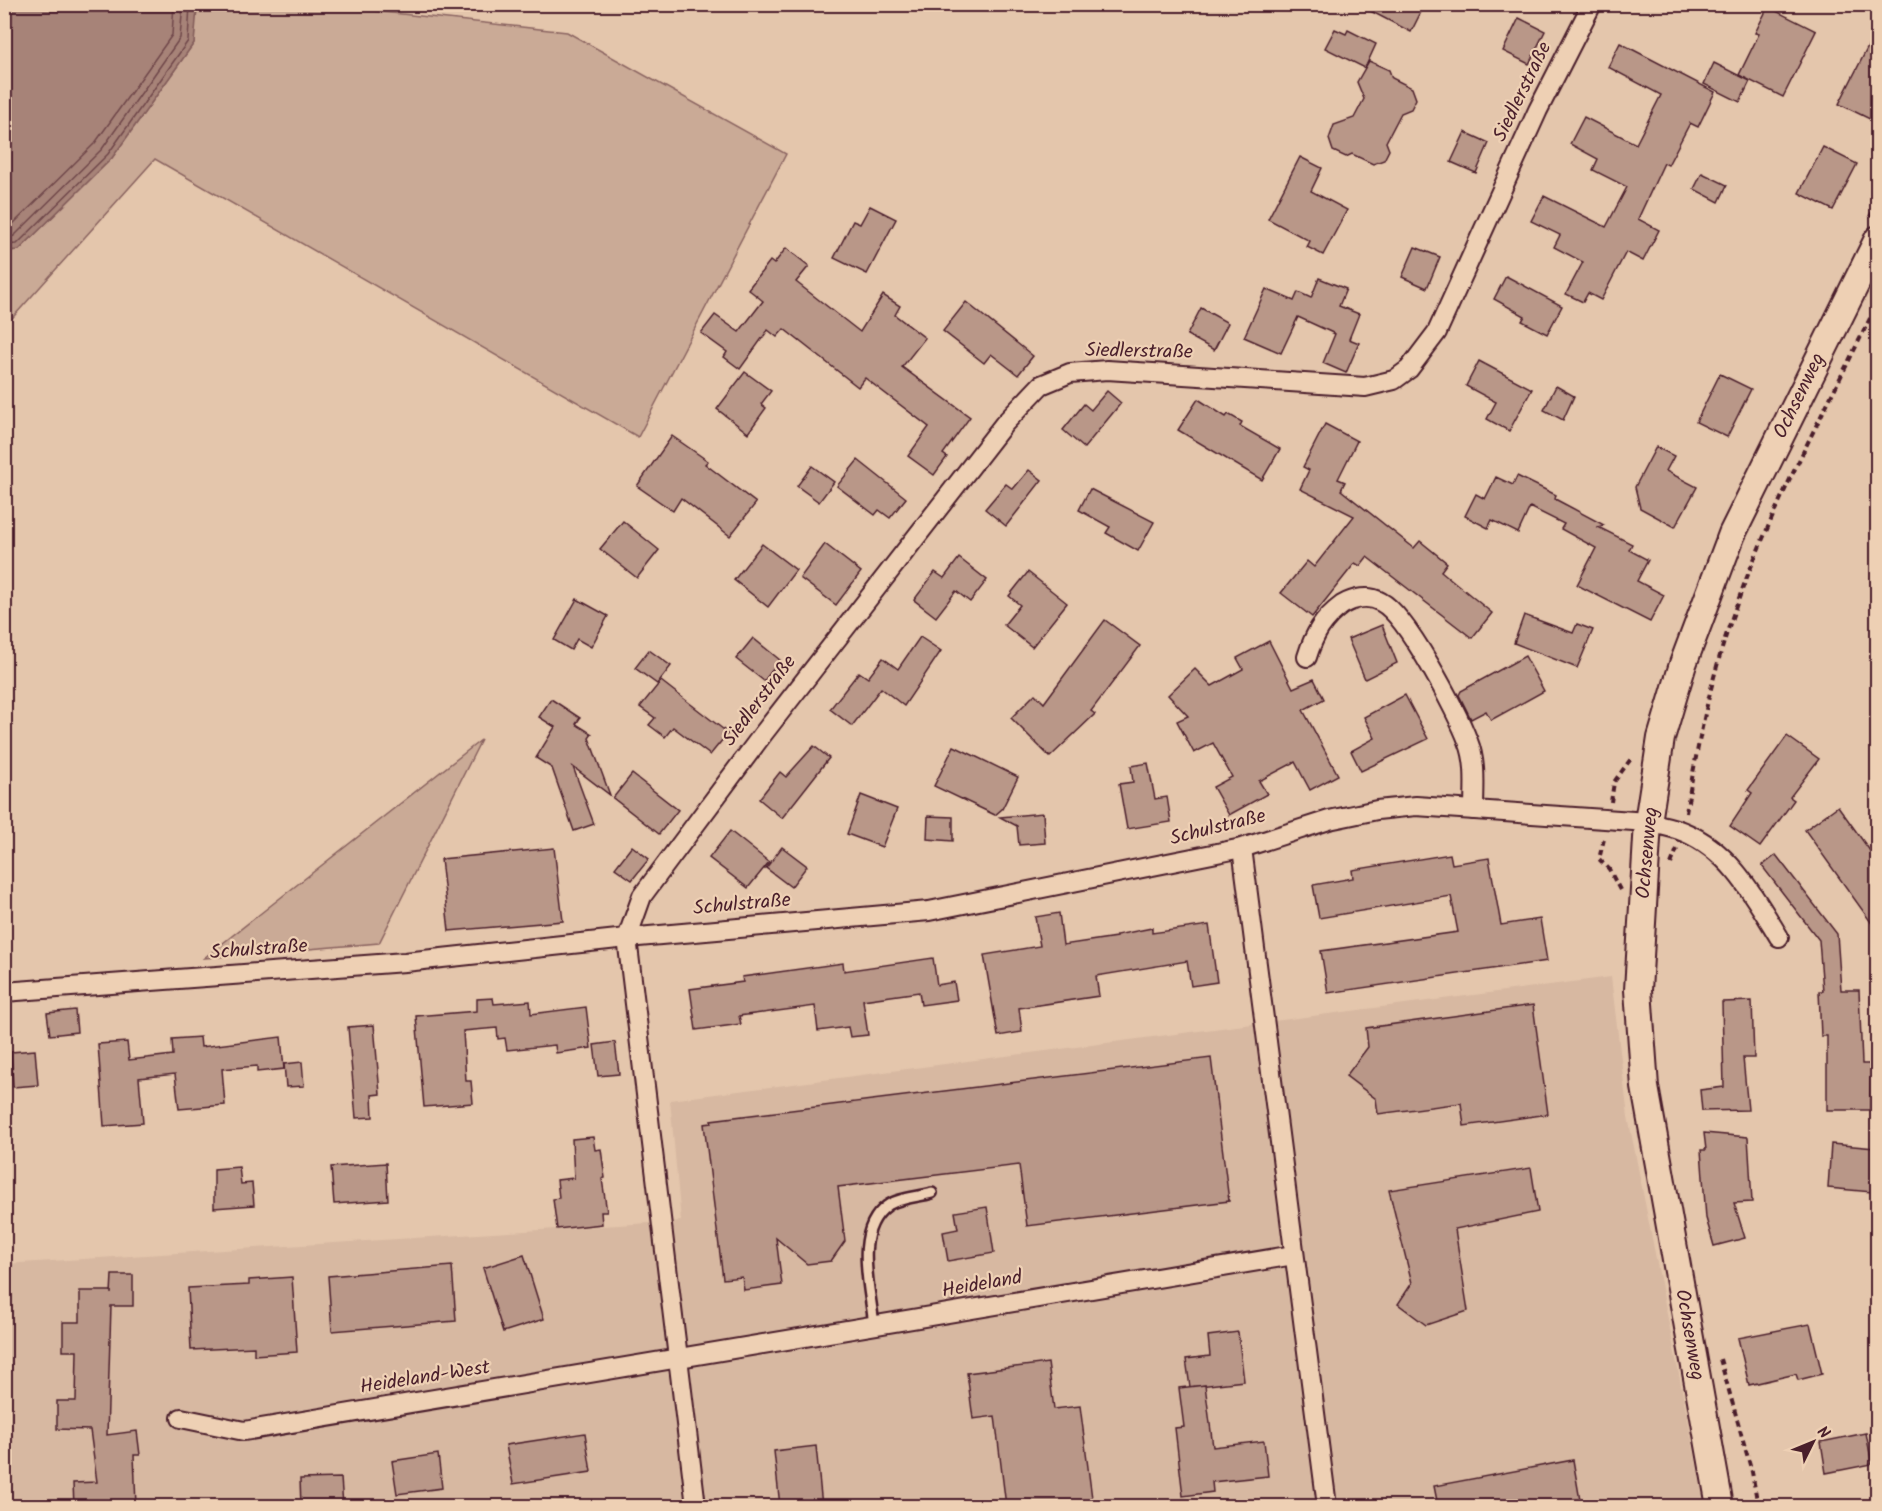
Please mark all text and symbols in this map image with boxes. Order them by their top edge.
street label: Siedlerstraße [1485,37,1561,147]
street label: Siedlerstraße [1085,335,1193,369]
street label: Ochsenweg [1765,348,1835,444]
street label: Siedlerstraße [715,648,805,754]
street label: Schulstraße [1167,801,1269,855]
street label: Ochsenweg [1628,806,1668,900]
street label: Schulstraße [692,885,792,925]
street label: Schulstraße [209,931,309,969]
street label: Heideland [939,1262,1026,1308]
street label: Ochsenweg [1665,1287,1713,1383]
street label: Heideland-West [358,1352,493,1404]
north arrow [1783,1412,1843,1472]
text: N [1810,1421,1835,1445]

